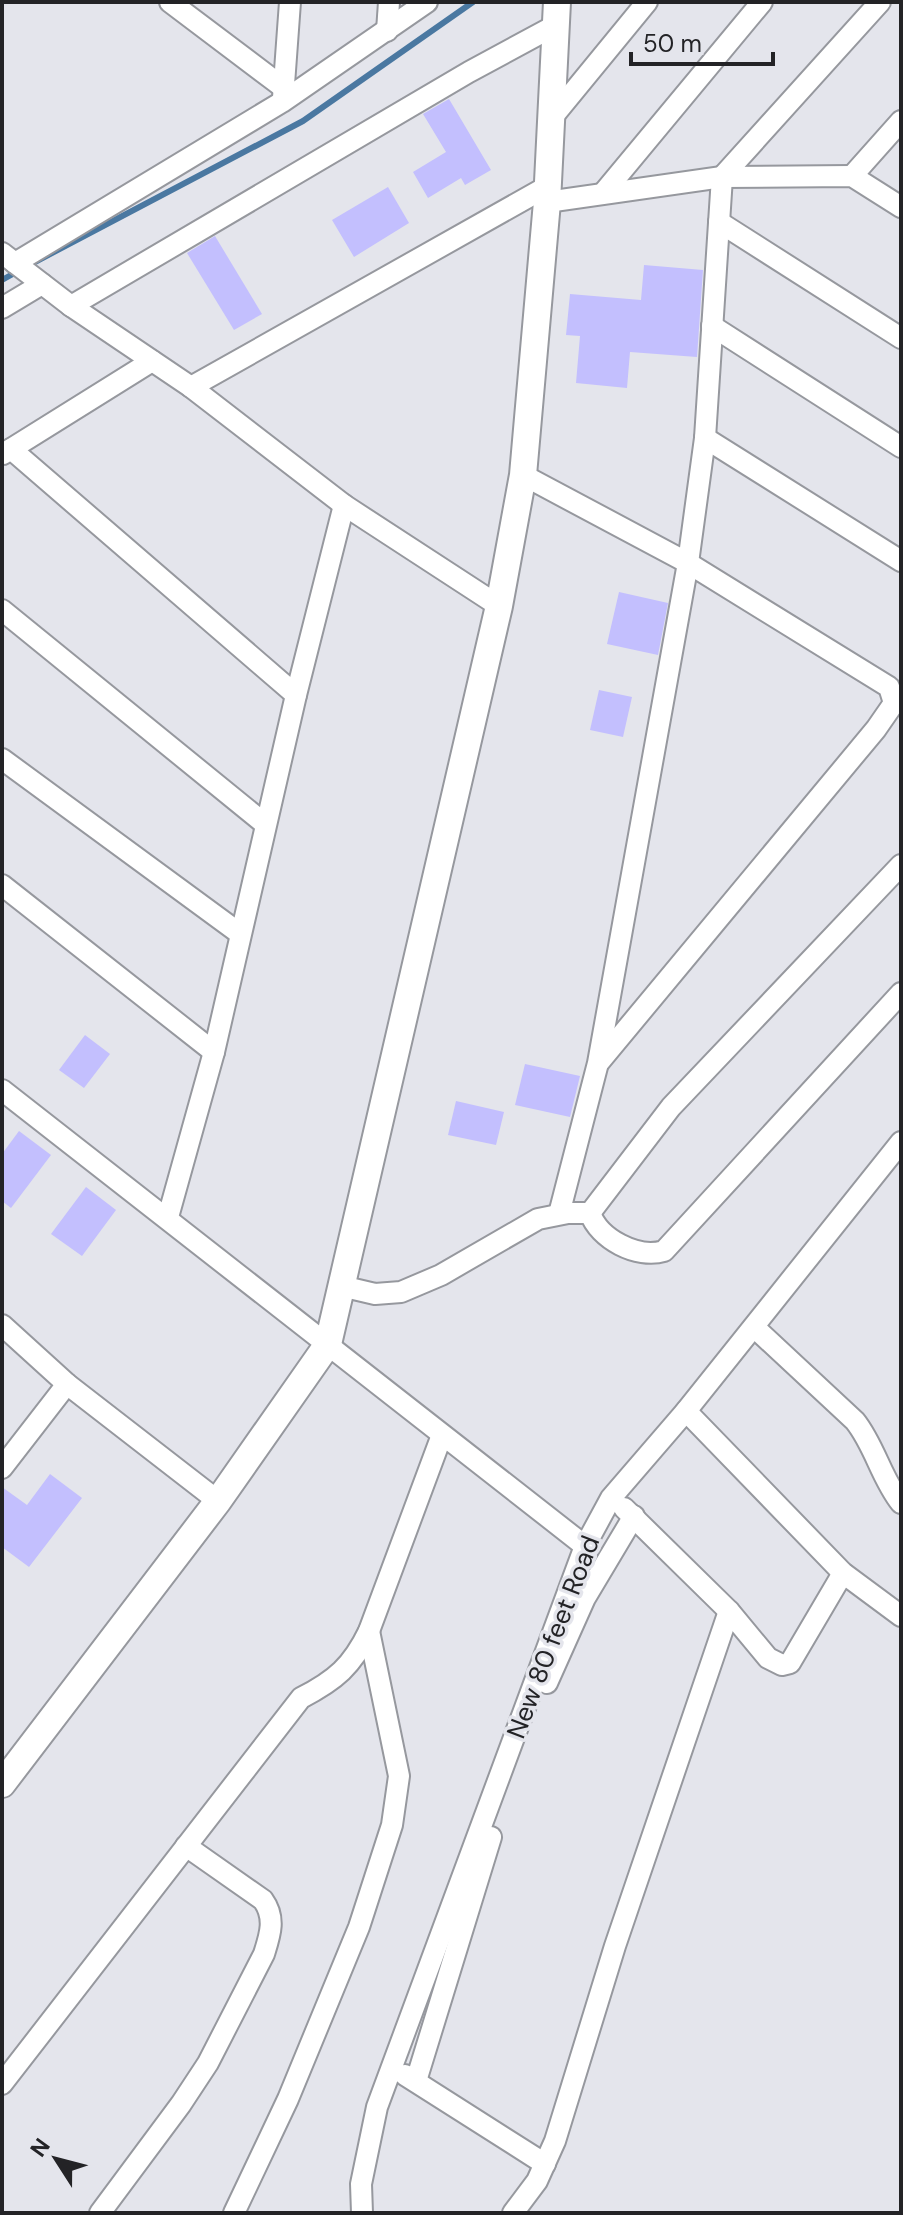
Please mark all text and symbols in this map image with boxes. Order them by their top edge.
scale bar [631,16,773,66]
text: 50 m [643,28,702,59]
street label: New 80 feet Road [499,1531,607,1743]
north arrow [16,2119,96,2199]
text: N [24,2133,57,2163]

